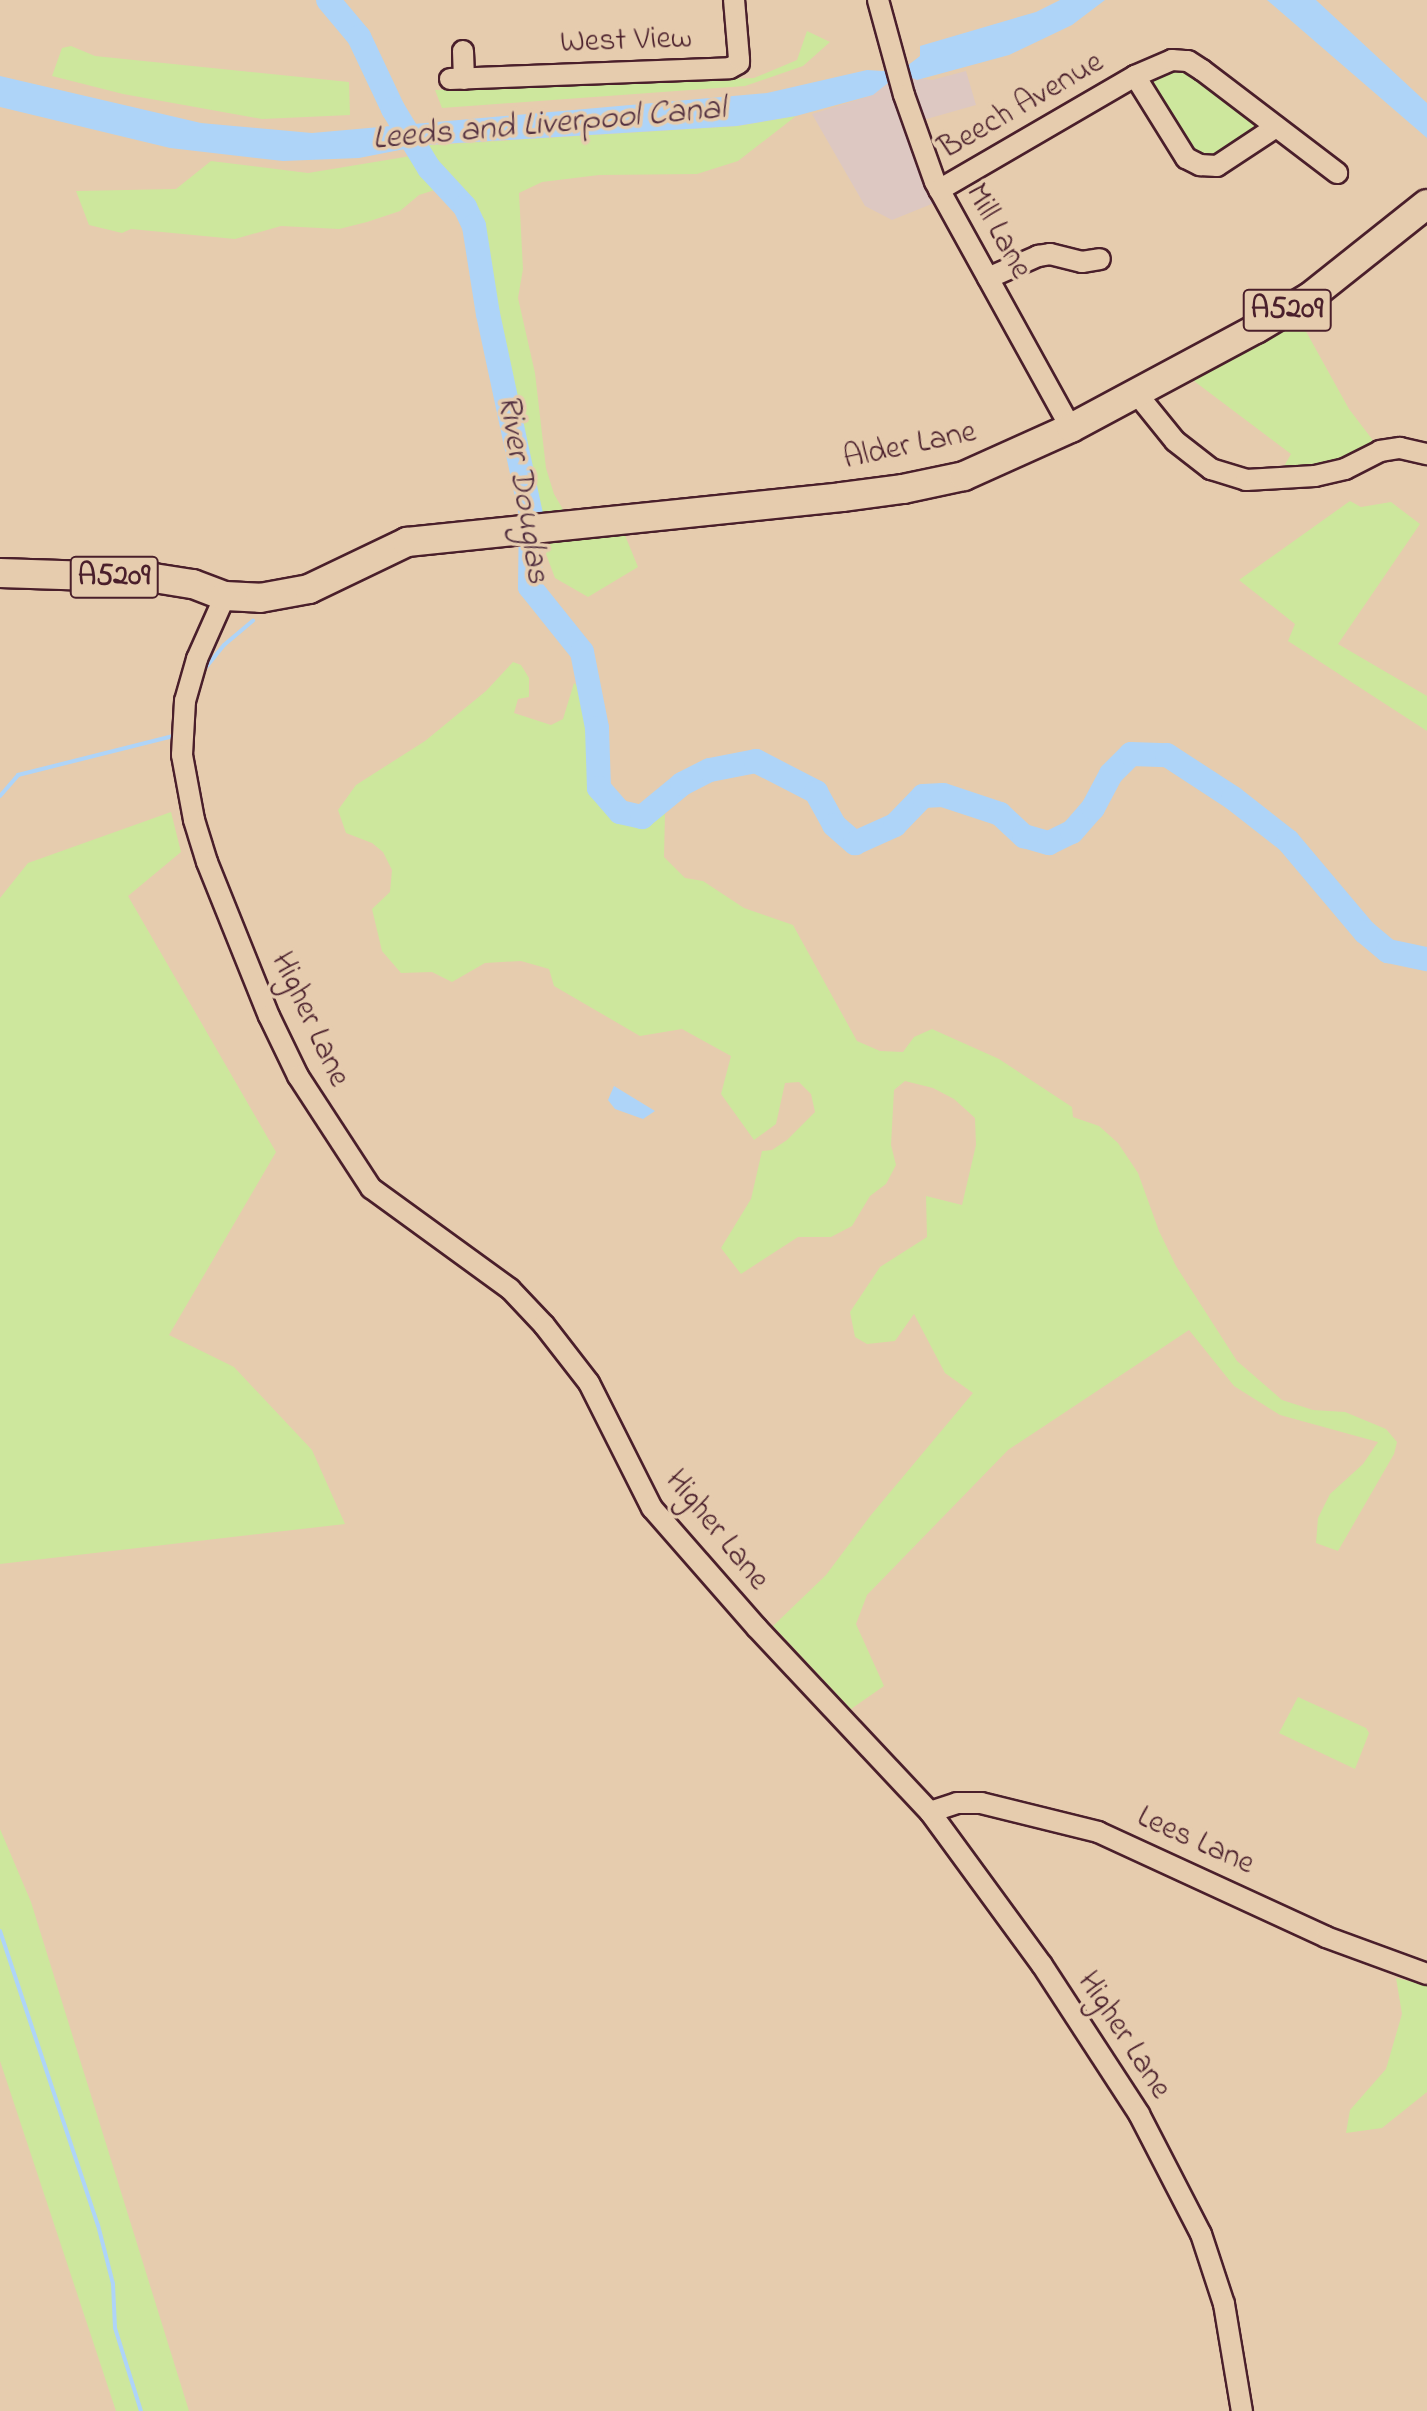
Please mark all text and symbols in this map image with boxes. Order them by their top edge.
street label: West View [559,21,693,63]
street label: Beech Avenue [933,45,1111,169]
water label: Leeds and Liverpool Canal [371,89,727,161]
street label: Mill Lane [955,178,1039,286]
road number: A5209 [1241,284,1333,336]
water label: River Douglas [487,392,557,586]
street label: Alder Lane [840,414,980,480]
road number: A5209 [68,551,160,603]
street label: Higher Lane [261,947,357,1093]
street label: Higher Lane [656,1463,776,1599]
street label: Lees Lane [1131,1799,1259,1885]
street label: Higher Lane [1068,1965,1178,2107]

